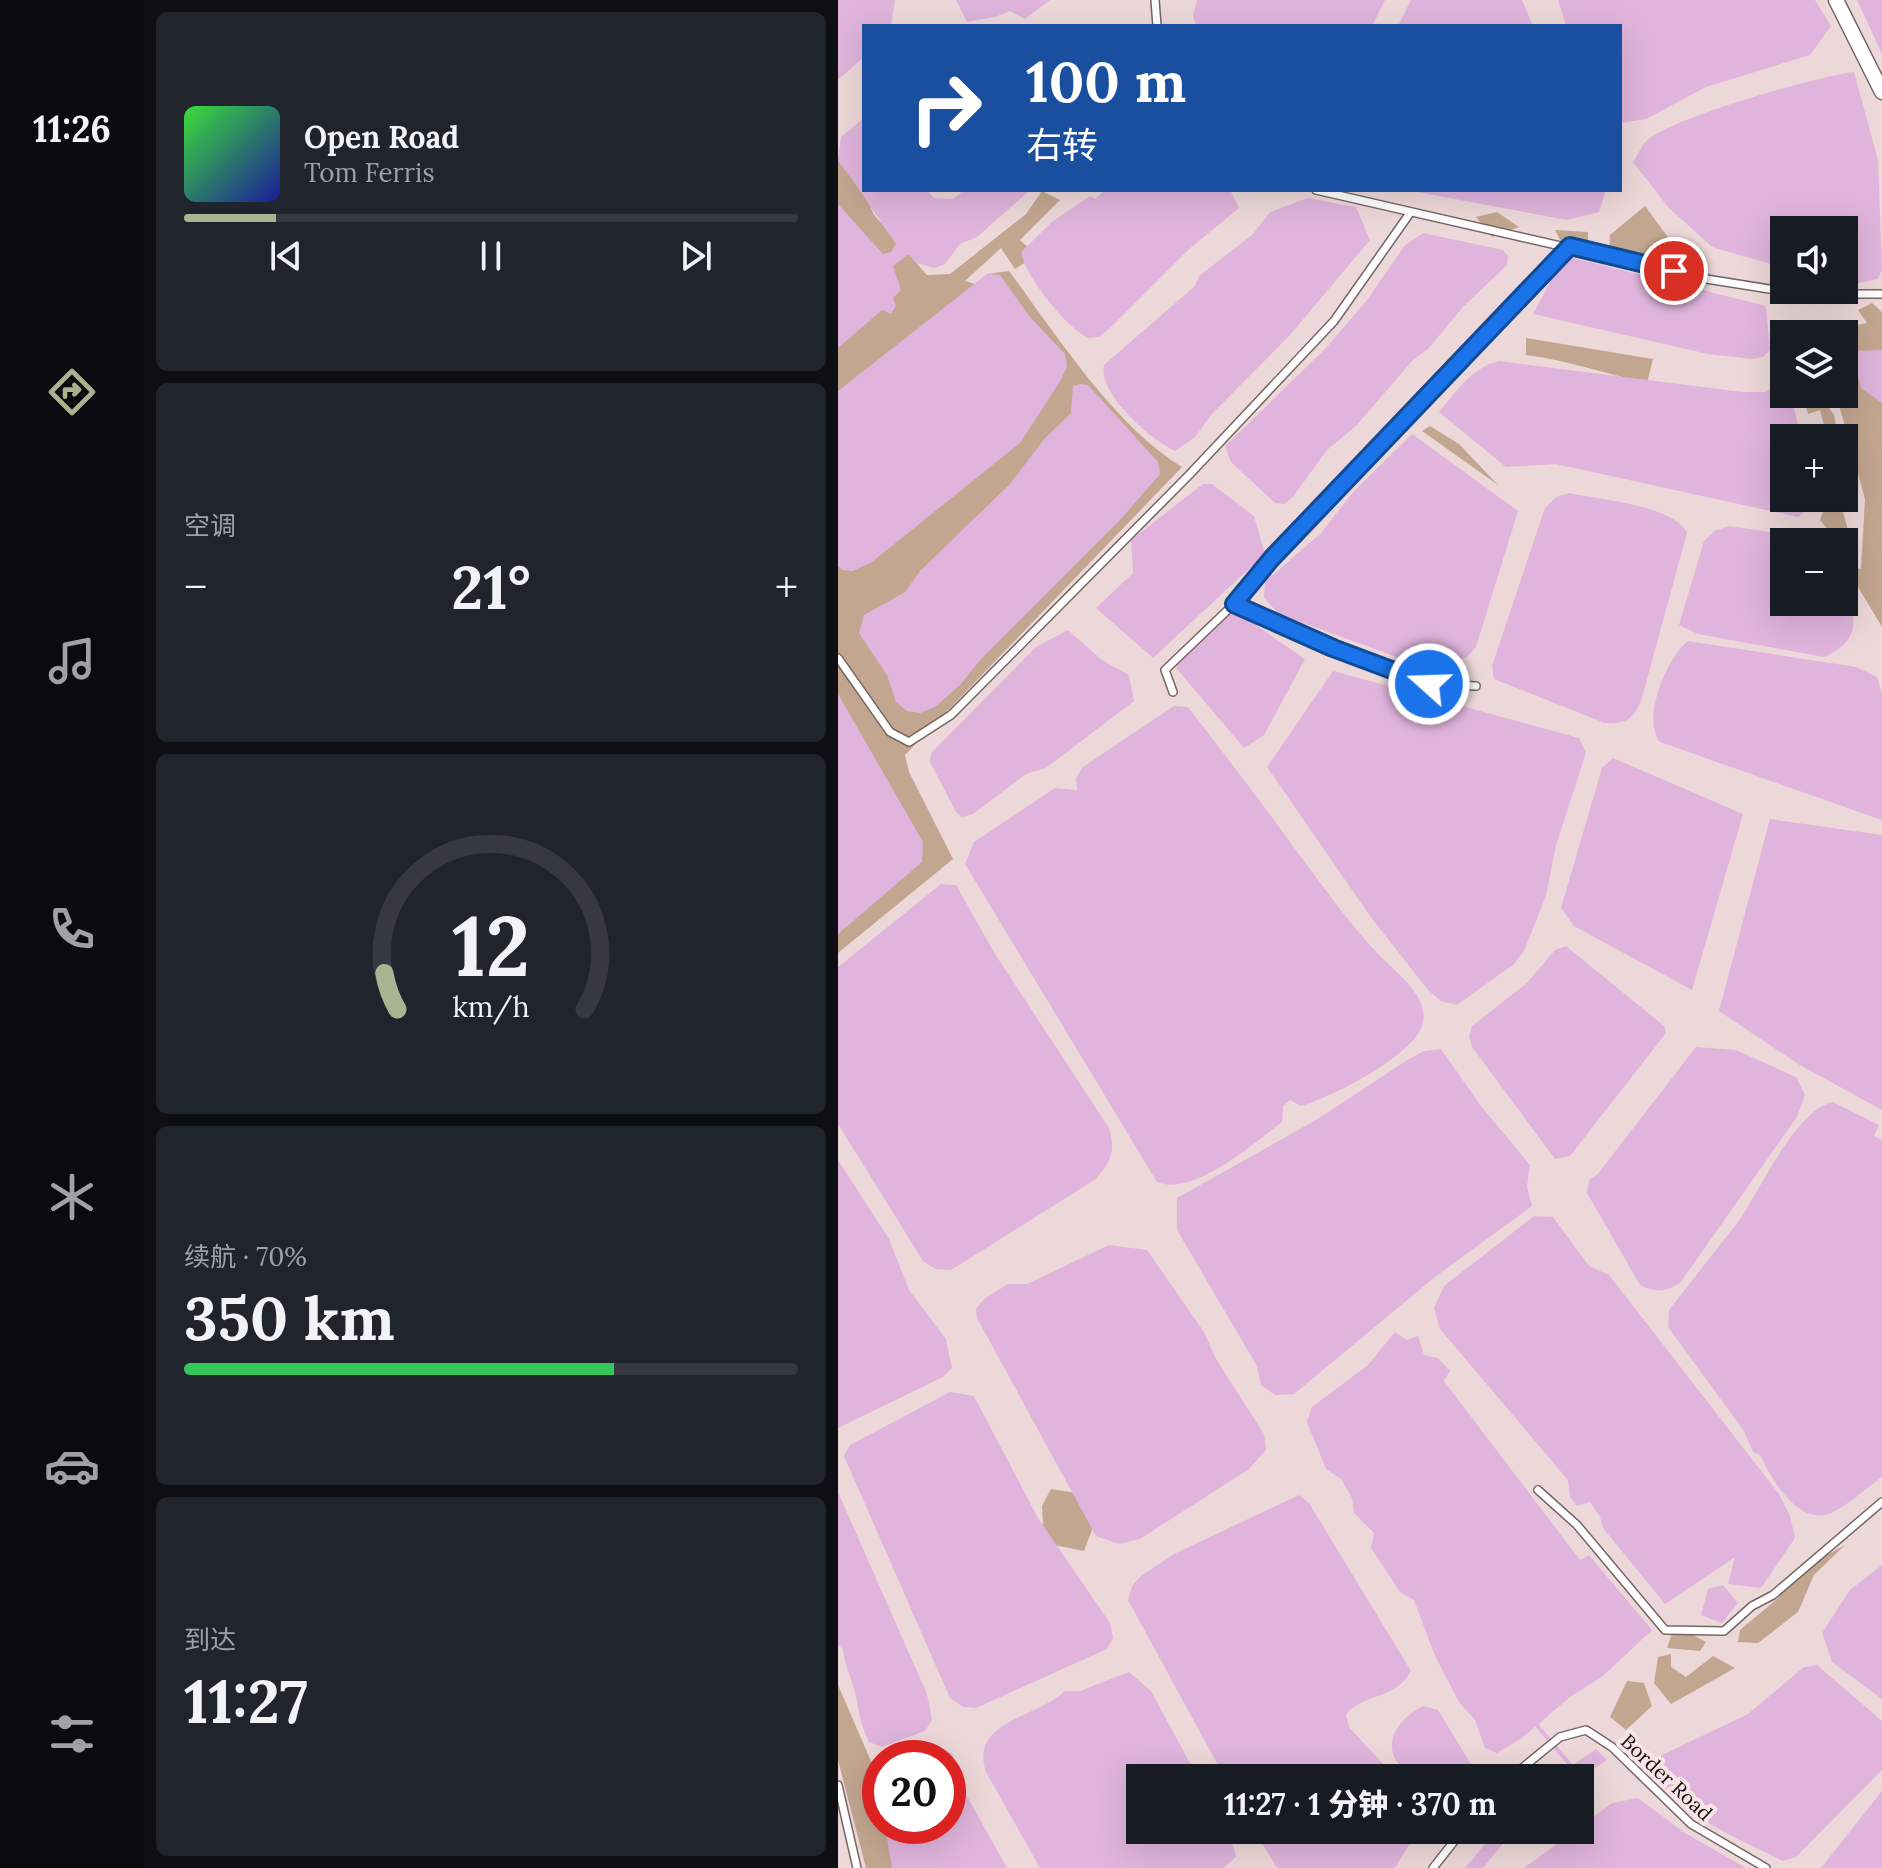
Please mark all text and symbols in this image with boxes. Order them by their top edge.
text: 100 m [1026,46,1186,117]
icon: right [894,56,998,160]
text: 11:26 [33,106,111,152]
text: Open Road [304,118,459,156]
text: 右转 [1026,122,1098,168]
text: Tom Ferris [304,156,434,189]
map controls [1770,216,1858,616]
button: sound [1770,216,1858,304]
icon: previous [264,234,308,278]
icon: pause [469,234,513,278]
icon: next [674,234,718,278]
pin [1640,237,1708,305]
icon: arrive [1652,249,1696,293]
button: layers [1770,320,1858,408]
icon: directions [44,364,100,420]
button: + [1770,424,1858,512]
text: 空调 [184,509,236,542]
button: − [1770,528,1858,616]
text: 21° [451,549,531,625]
text: − [184,559,207,615]
text: + [775,559,798,615]
icon: music [44,633,100,689]
position arrow [1387,642,1471,726]
text: 12 [452,892,530,999]
icon: phone [44,901,100,957]
text: km/h [452,988,530,1025]
icon: climate [44,1169,100,1225]
text: 续航 · 70% [184,1240,307,1273]
text: 350 km [184,1280,395,1356]
icon: car [44,1438,100,1494]
text: 到达 [184,1623,236,1656]
text: 11:27 [184,1663,308,1739]
icon: filters [44,1706,100,1762]
street label: Border Road [1616,1728,1718,1826]
speed limit sign: 20 [862,1740,966,1844]
text: 11:27 · 1 分钟 · 370 m [1224,1785,1496,1823]

